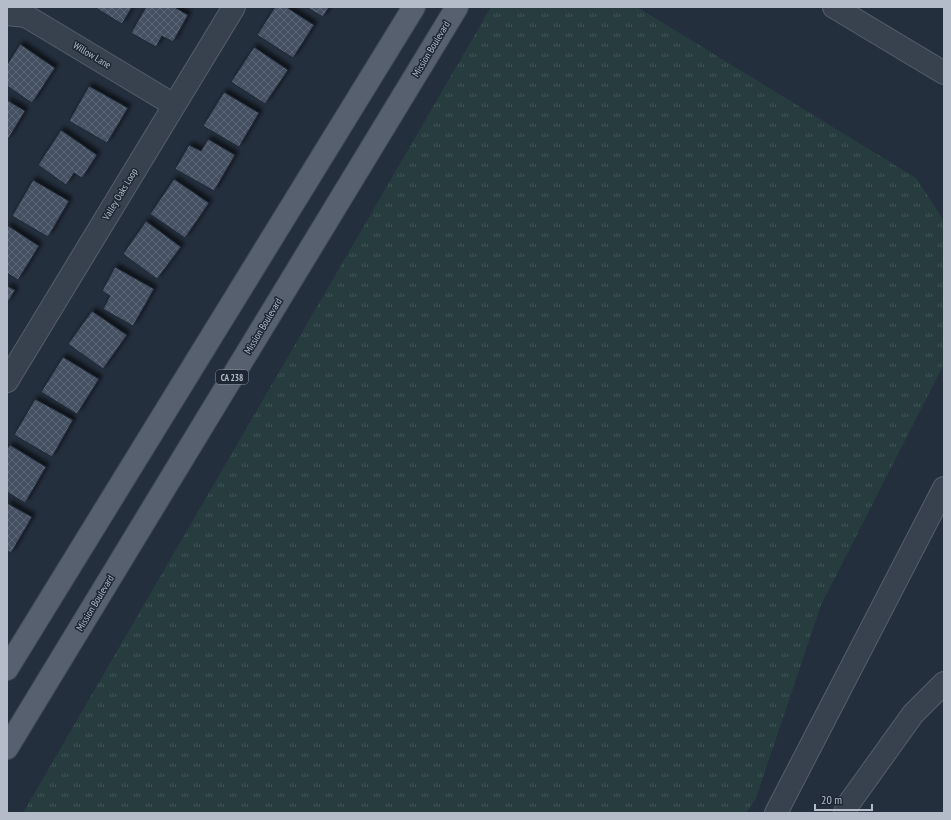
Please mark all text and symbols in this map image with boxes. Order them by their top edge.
street label: Mission Boulevard [409,19,453,79]
street label: Willow Lane [71,39,113,71]
street label: Valley Oaks Loop [99,166,141,223]
street label: Mission Boulevard [241,296,285,356]
road number: CA 238 [216,370,248,384]
street label: Mission Boulevard [73,573,117,633]
scale bar [815,786,872,812]
text: 20 m [821,792,842,807]

